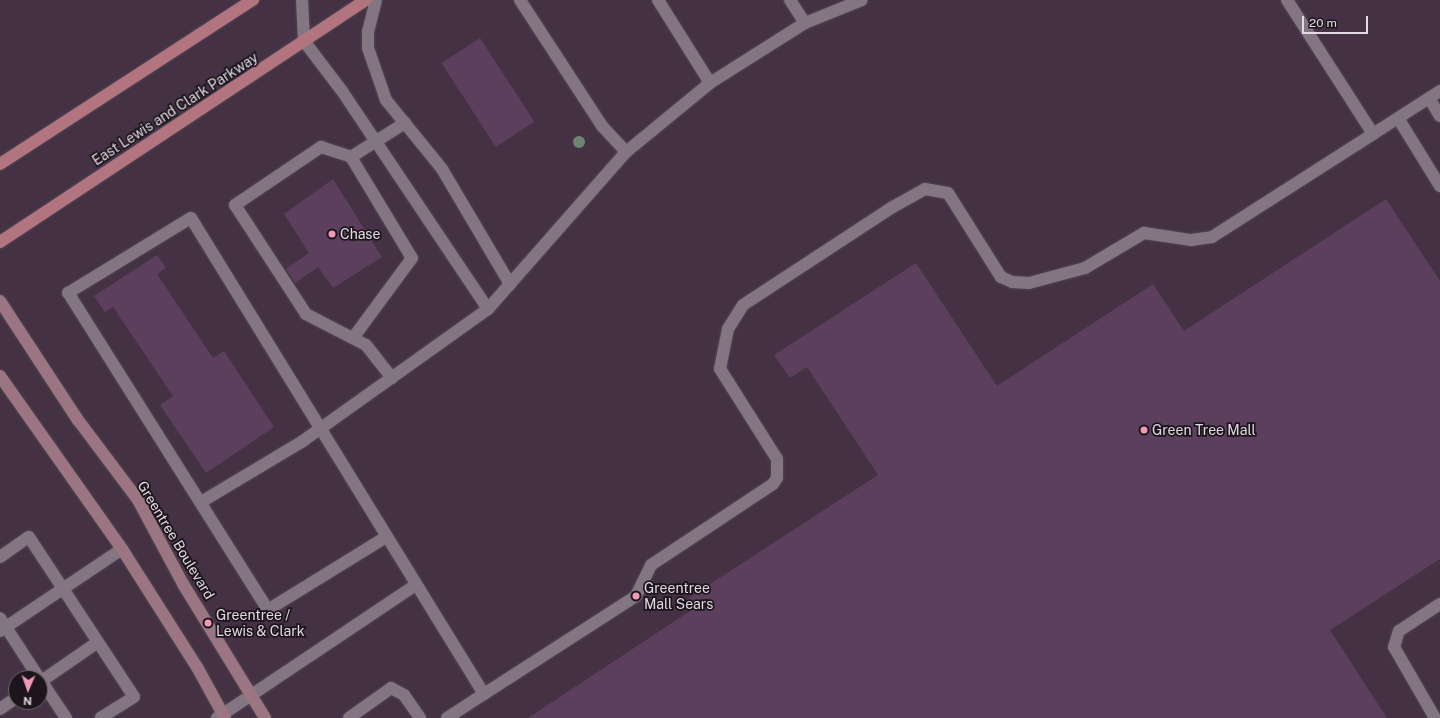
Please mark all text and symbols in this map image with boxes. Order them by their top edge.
scale bar [1304,8,1370,34]
text: 20 m [1309,16,1337,30]
street label: East Lewis and Clark Parkway [89,49,261,169]
place label: Chase [340,226,380,242]
marker: Chase [327,229,337,239]
place label: Green Tree Mall [1152,422,1256,438]
marker: Green Tree Mall [1139,425,1149,435]
street label: Greentree Boulevard [134,478,218,602]
place label: Greentree Mall Sears [644,580,713,612]
marker: Greentree Mall Sears [631,591,641,601]
place label: Greentree / Lewis & Clark [216,607,305,640]
marker: Greentree / Lewis & Clark [203,618,213,628]
north arrow [8,670,48,710]
text: N [23,695,32,707]

